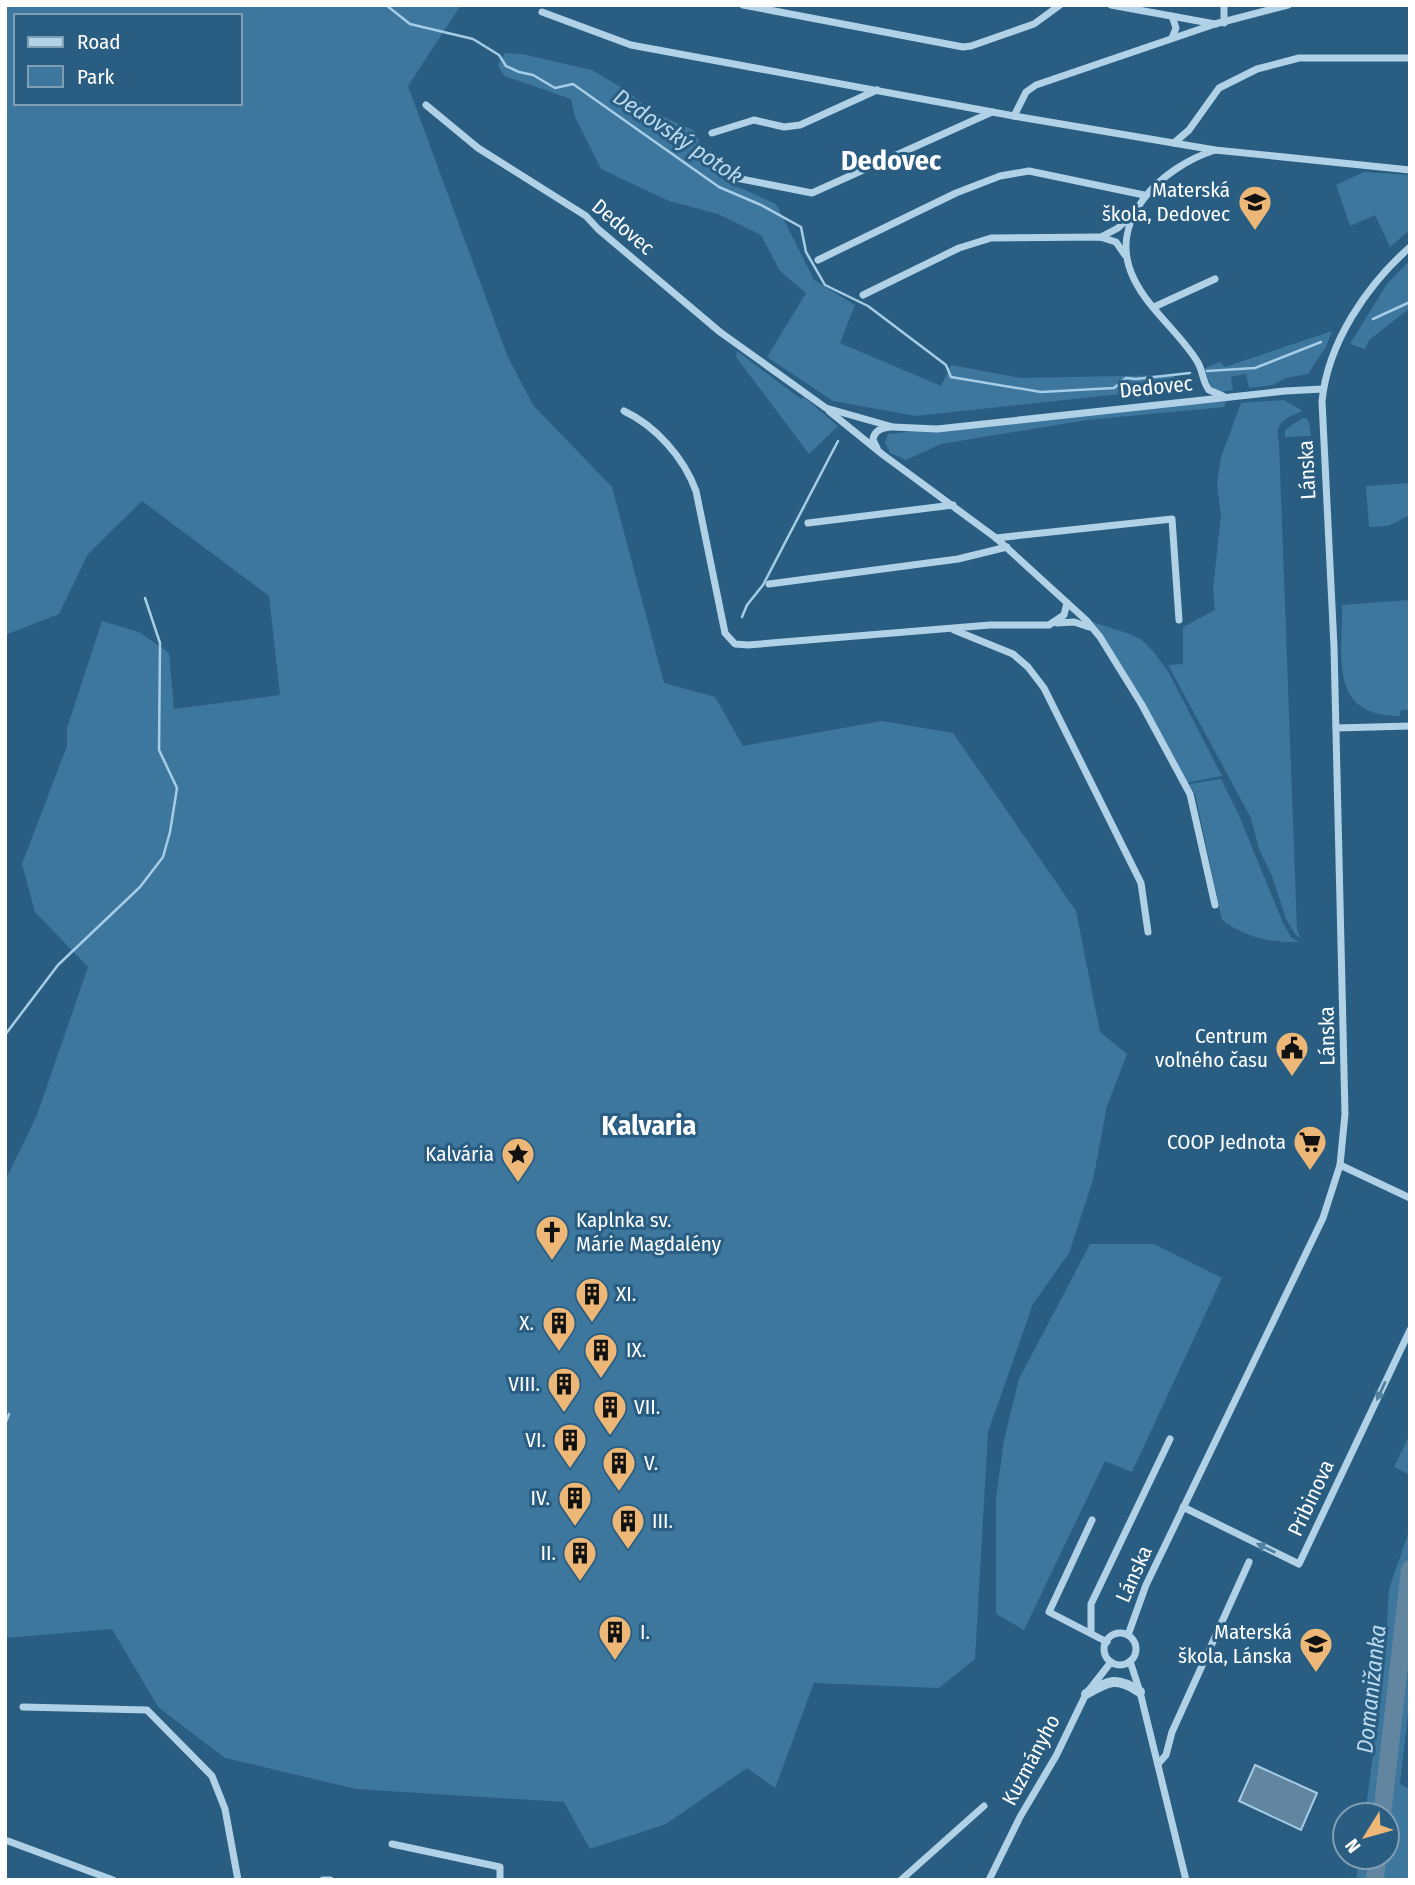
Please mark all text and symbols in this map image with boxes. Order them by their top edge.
legend [14,14,242,105]
text: Road [77,29,121,55]
text: Park [77,64,115,90]
water label: Dedovský potok [608,83,748,189]
district label: Dedovec [841,144,942,177]
place label: Materská škola, Dedovec [1102,177,1230,227]
school or university icon: Materská škola, Dedovec [1236,183,1274,232]
street label: Dedovec [587,193,659,261]
street label: Dedovec [1118,370,1194,404]
street label: Lánska [1292,440,1322,500]
street label: Lánska [1313,1006,1341,1066]
place label: Centrum voľného času [1155,1023,1268,1073]
public building icon: Centrum voľného času [1273,1029,1311,1078]
district label: Kalvaria [602,1109,697,1142]
supermarket icon: COOP Jednota [1291,1123,1329,1172]
place label: COOP Jednota [1167,1129,1286,1155]
place icon: Kalvária [499,1135,537,1184]
place label: Kalvária [425,1141,494,1167]
place label: Kaplnka sv. Márie Magdalény [576,1207,722,1257]
church icon: Kaplnka sv. Márie Magdalény [533,1213,571,1262]
building icon: XI. [573,1275,611,1324]
place label: XI. [616,1281,636,1307]
building icon: X. [540,1304,578,1353]
place label: X. [519,1310,534,1336]
building icon: IX. [582,1331,620,1380]
place label: IX. [626,1337,646,1363]
building icon: VIII. [545,1365,583,1414]
place label: VIII. [508,1371,540,1397]
one-way arrow [1375,1381,1386,1401]
building icon: VII. [591,1388,629,1437]
place label: VII. [634,1394,660,1420]
building icon: VI. [551,1421,589,1470]
place label: VI. [525,1427,546,1453]
building icon: V. [600,1444,638,1493]
place label: V. [644,1450,658,1476]
street label: Pribinova [1282,1456,1340,1540]
building icon: IV. [556,1479,594,1528]
place label: IV. [530,1485,550,1511]
building icon: III. [609,1502,647,1551]
place label: III. [652,1508,673,1534]
building icon: II. [561,1534,599,1583]
place label: II. [541,1540,556,1566]
street label: Lánska [1110,1542,1158,1606]
one-way arrow [1256,1543,1276,1554]
building icon: I. [596,1613,634,1662]
place label: I. [640,1619,650,1645]
place label: Materská škola, Lánska [1178,1619,1292,1669]
water label: Domanižanka [1350,1623,1392,1755]
school or university icon: Materská škola, Lánska [1297,1625,1335,1674]
street label: Kuzmányho [996,1710,1066,1810]
north arrow [1331,1801,1401,1871]
text: N [1340,1834,1365,1857]

